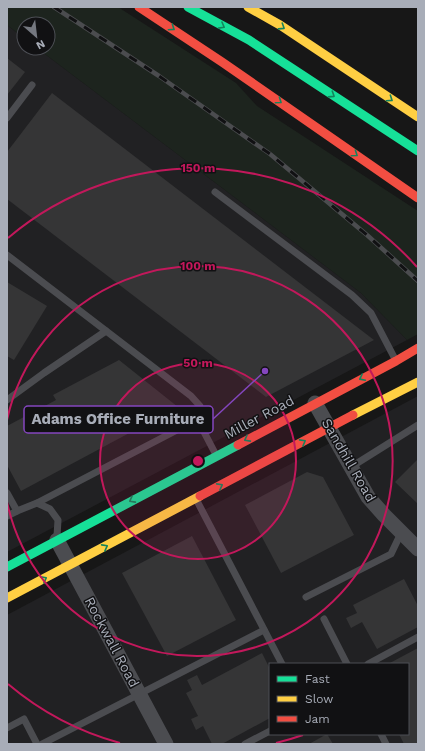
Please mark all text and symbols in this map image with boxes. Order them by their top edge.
north arrow [16,16,56,56]
one-way arrow [218,21,226,28]
one-way arrow [278,22,285,30]
one-way arrow [168,23,175,31]
text: N [34,37,47,52]
one-way arrow [328,90,335,97]
one-way arrow [386,94,393,101]
one-way arrow [275,96,282,104]
one-way arrow [350,149,357,156]
text: 150 m [181,161,215,175]
text: 100 m [180,259,216,273]
text: 50 m [183,356,213,370]
one-way arrow [359,374,366,381]
street label: Miller Road [221,392,297,442]
callout: Adams Office Furniture [24,406,213,433]
text: Adams Office Furniture [32,410,205,428]
street label: Sandhill Road [319,415,379,505]
one-way arrow [244,434,251,442]
one-way arrow [299,439,306,446]
centre of rings [191,454,205,468]
one-way arrow [216,483,224,491]
one-way arrow [129,496,136,503]
one-way arrow [101,544,109,551]
one-way arrow [40,576,47,584]
street label: Rockwall Road [82,594,142,690]
legend [269,663,409,735]
text: Fast [305,672,330,686]
text: Slow [305,692,333,706]
text: Jam [305,712,330,726]

